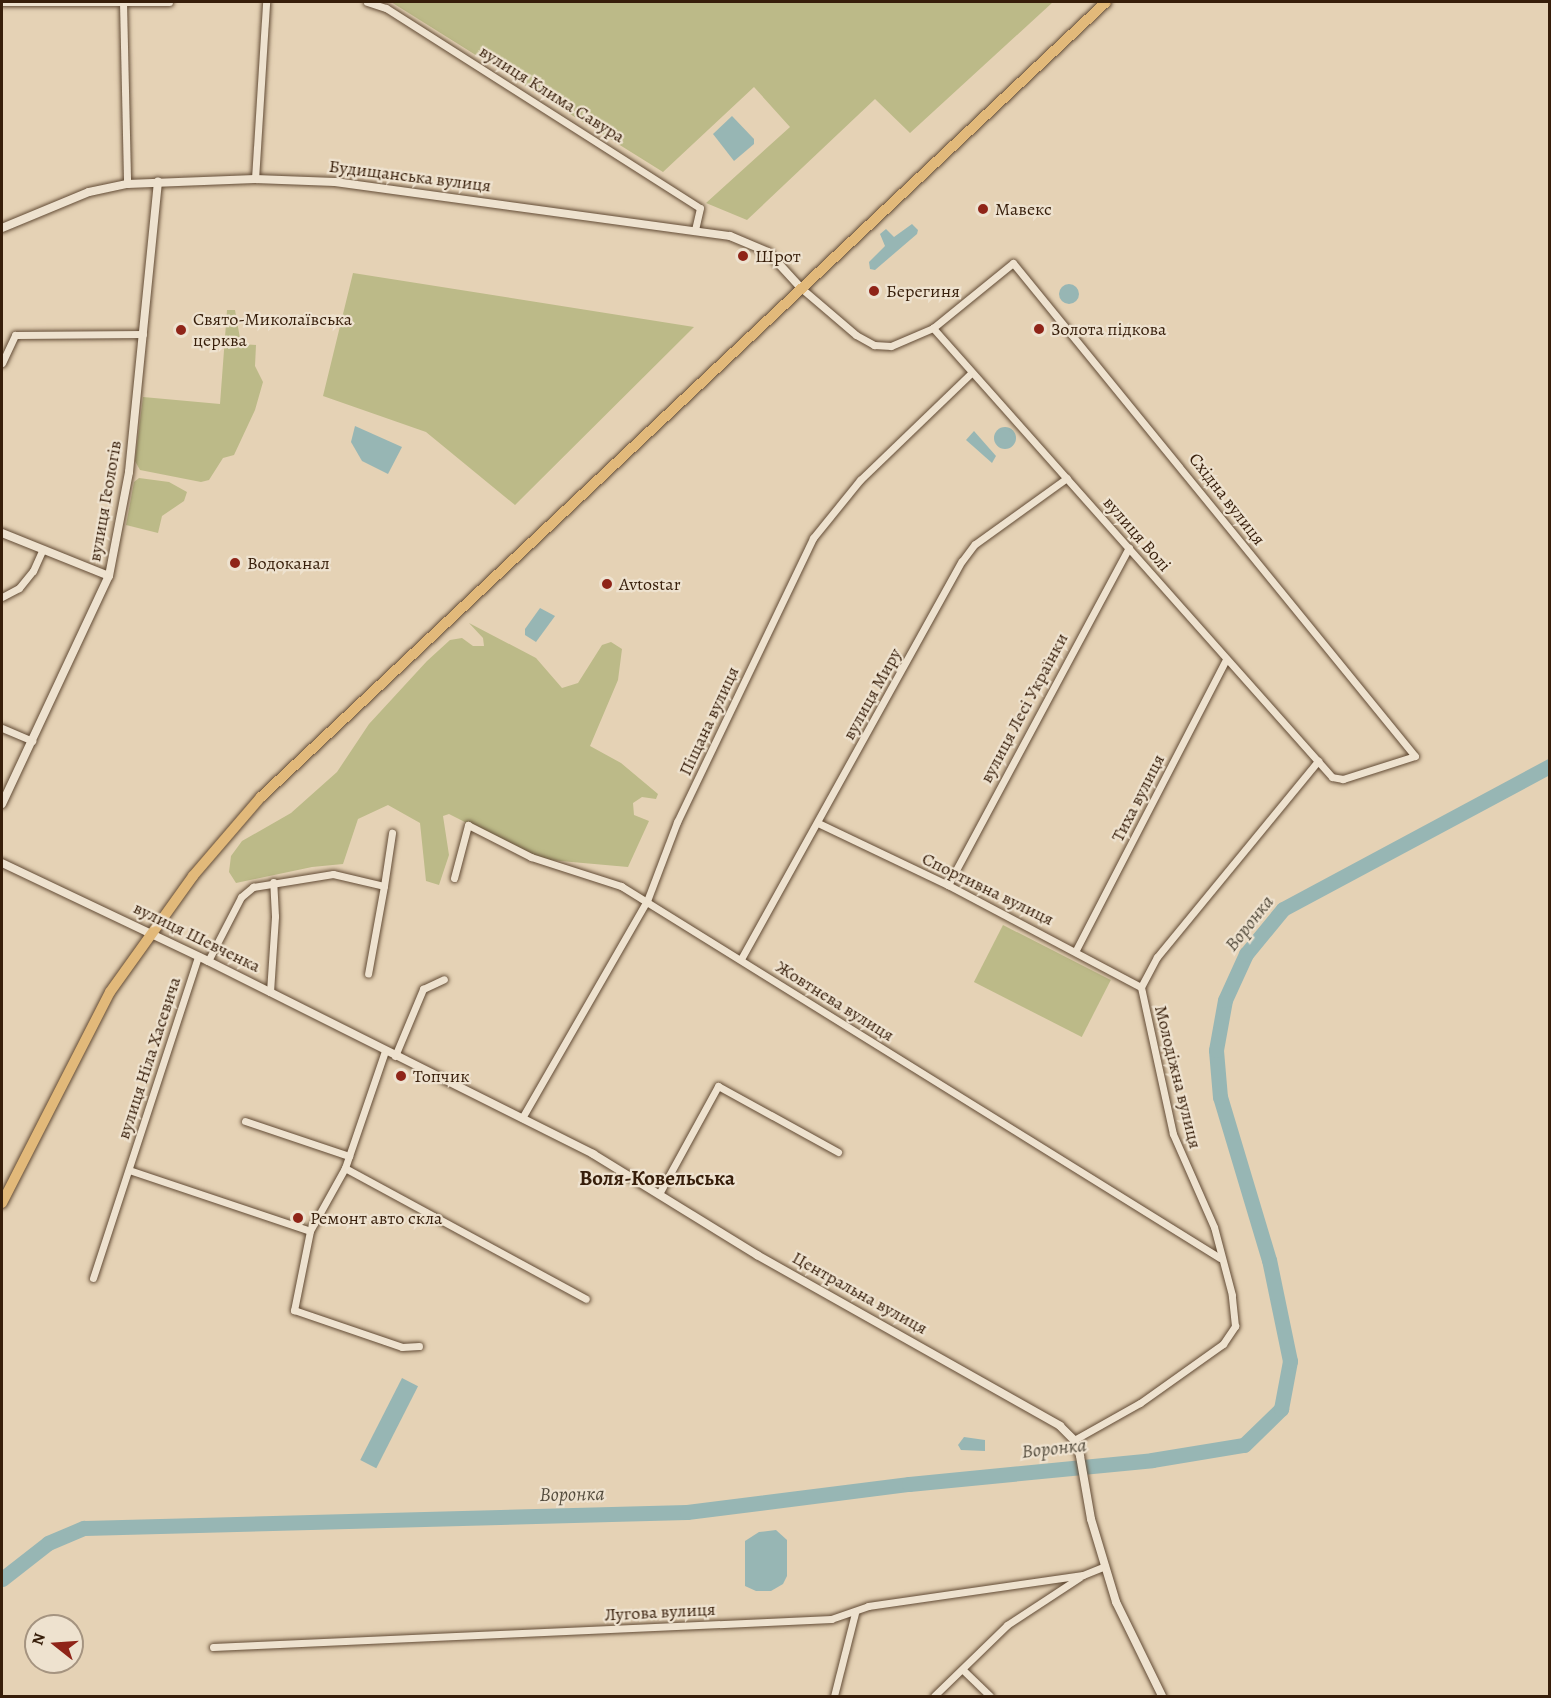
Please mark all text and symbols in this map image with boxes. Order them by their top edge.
street label: вулиця Клима Савура [475,40,629,148]
street label: Будищанська вулиця [328,155,492,197]
place label: Мавекс [995,198,1052,220]
marker: Мавекс [976,202,990,216]
place label: Шрот [755,245,801,267]
marker: Шрот [736,249,750,263]
place label: Берегиня [886,280,960,302]
marker: Берегиня [867,284,881,298]
place label: Свято-Миколаївська церква [193,309,352,352]
place label: Золота підкова [1051,318,1166,340]
marker: Золота підкова [1032,322,1046,336]
marker: Свято-Миколаївська церква [174,323,188,337]
street label: вулиця Геологів [84,439,126,563]
street label: Східна вулиця [1184,449,1270,549]
street label: вулиця Волі [1099,492,1175,576]
place label: Водоканал [247,552,330,574]
marker: Водоканал [228,556,242,570]
place label: Avtostar [619,573,681,595]
marker: Avtostar [600,577,614,591]
street label: вулиця Лесі Українки [975,629,1073,787]
street label: вулиця Миру [838,644,906,744]
street label: Піщана вулиця [674,663,744,779]
street label: Тиха вулиця [1107,751,1169,845]
street label: Спортивна вулиця [919,848,1057,930]
water label: Воронка [1219,890,1279,956]
street label: вулиця Шевченка [130,897,264,977]
street label: Жовтнева вулиця [772,956,898,1046]
street label: вулиця Ніла Хасевича [113,974,185,1142]
street label: Молодіжна вулиця [1150,1003,1206,1151]
place label: Топчик [413,1065,470,1087]
marker: Топчик [394,1069,408,1083]
district label: Воля-Ковельська [579,1165,735,1191]
place label: Ремонт авто скла [310,1207,442,1229]
marker: Ремонт авто скла [291,1211,305,1225]
street label: Центральна вулиця [789,1247,931,1339]
water label: Воронка [1020,1433,1088,1463]
water label: Воронка [539,1481,605,1507]
street label: Лугова вулиця [604,1598,716,1626]
north arrow [24,1614,84,1674]
text: N [26,1631,51,1648]

